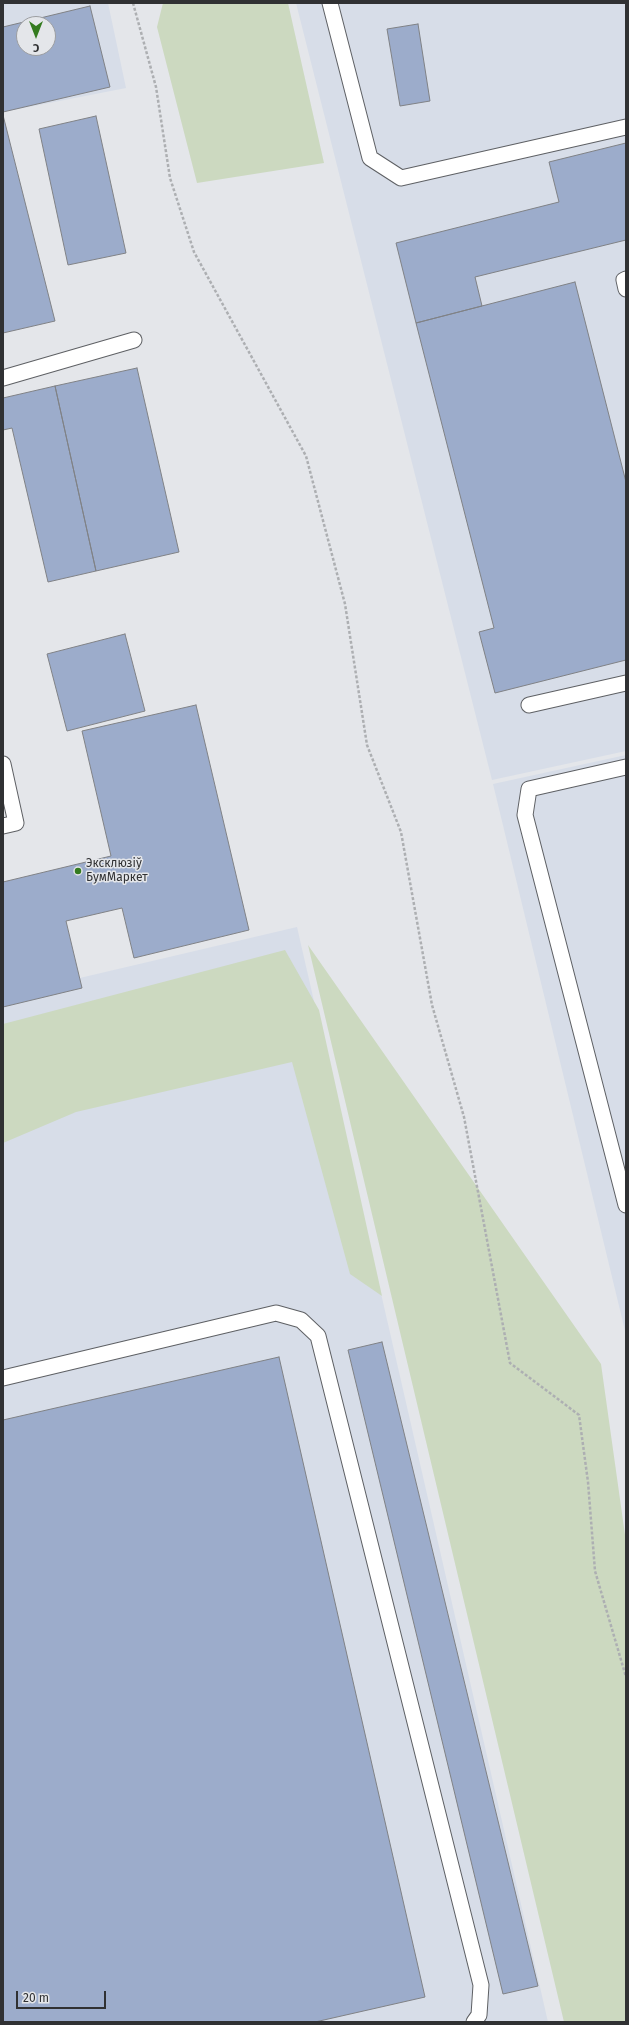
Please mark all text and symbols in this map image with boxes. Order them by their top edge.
north arrow [16,16,56,56]
text: С [33,41,39,54]
place label: Эксклюзіў БумМаркет [86,857,148,885]
marker: Эксклюзіў БумМаркет [73,866,83,876]
scale bar [18,1983,108,2009]
text: 20 m [23,1991,49,2005]

